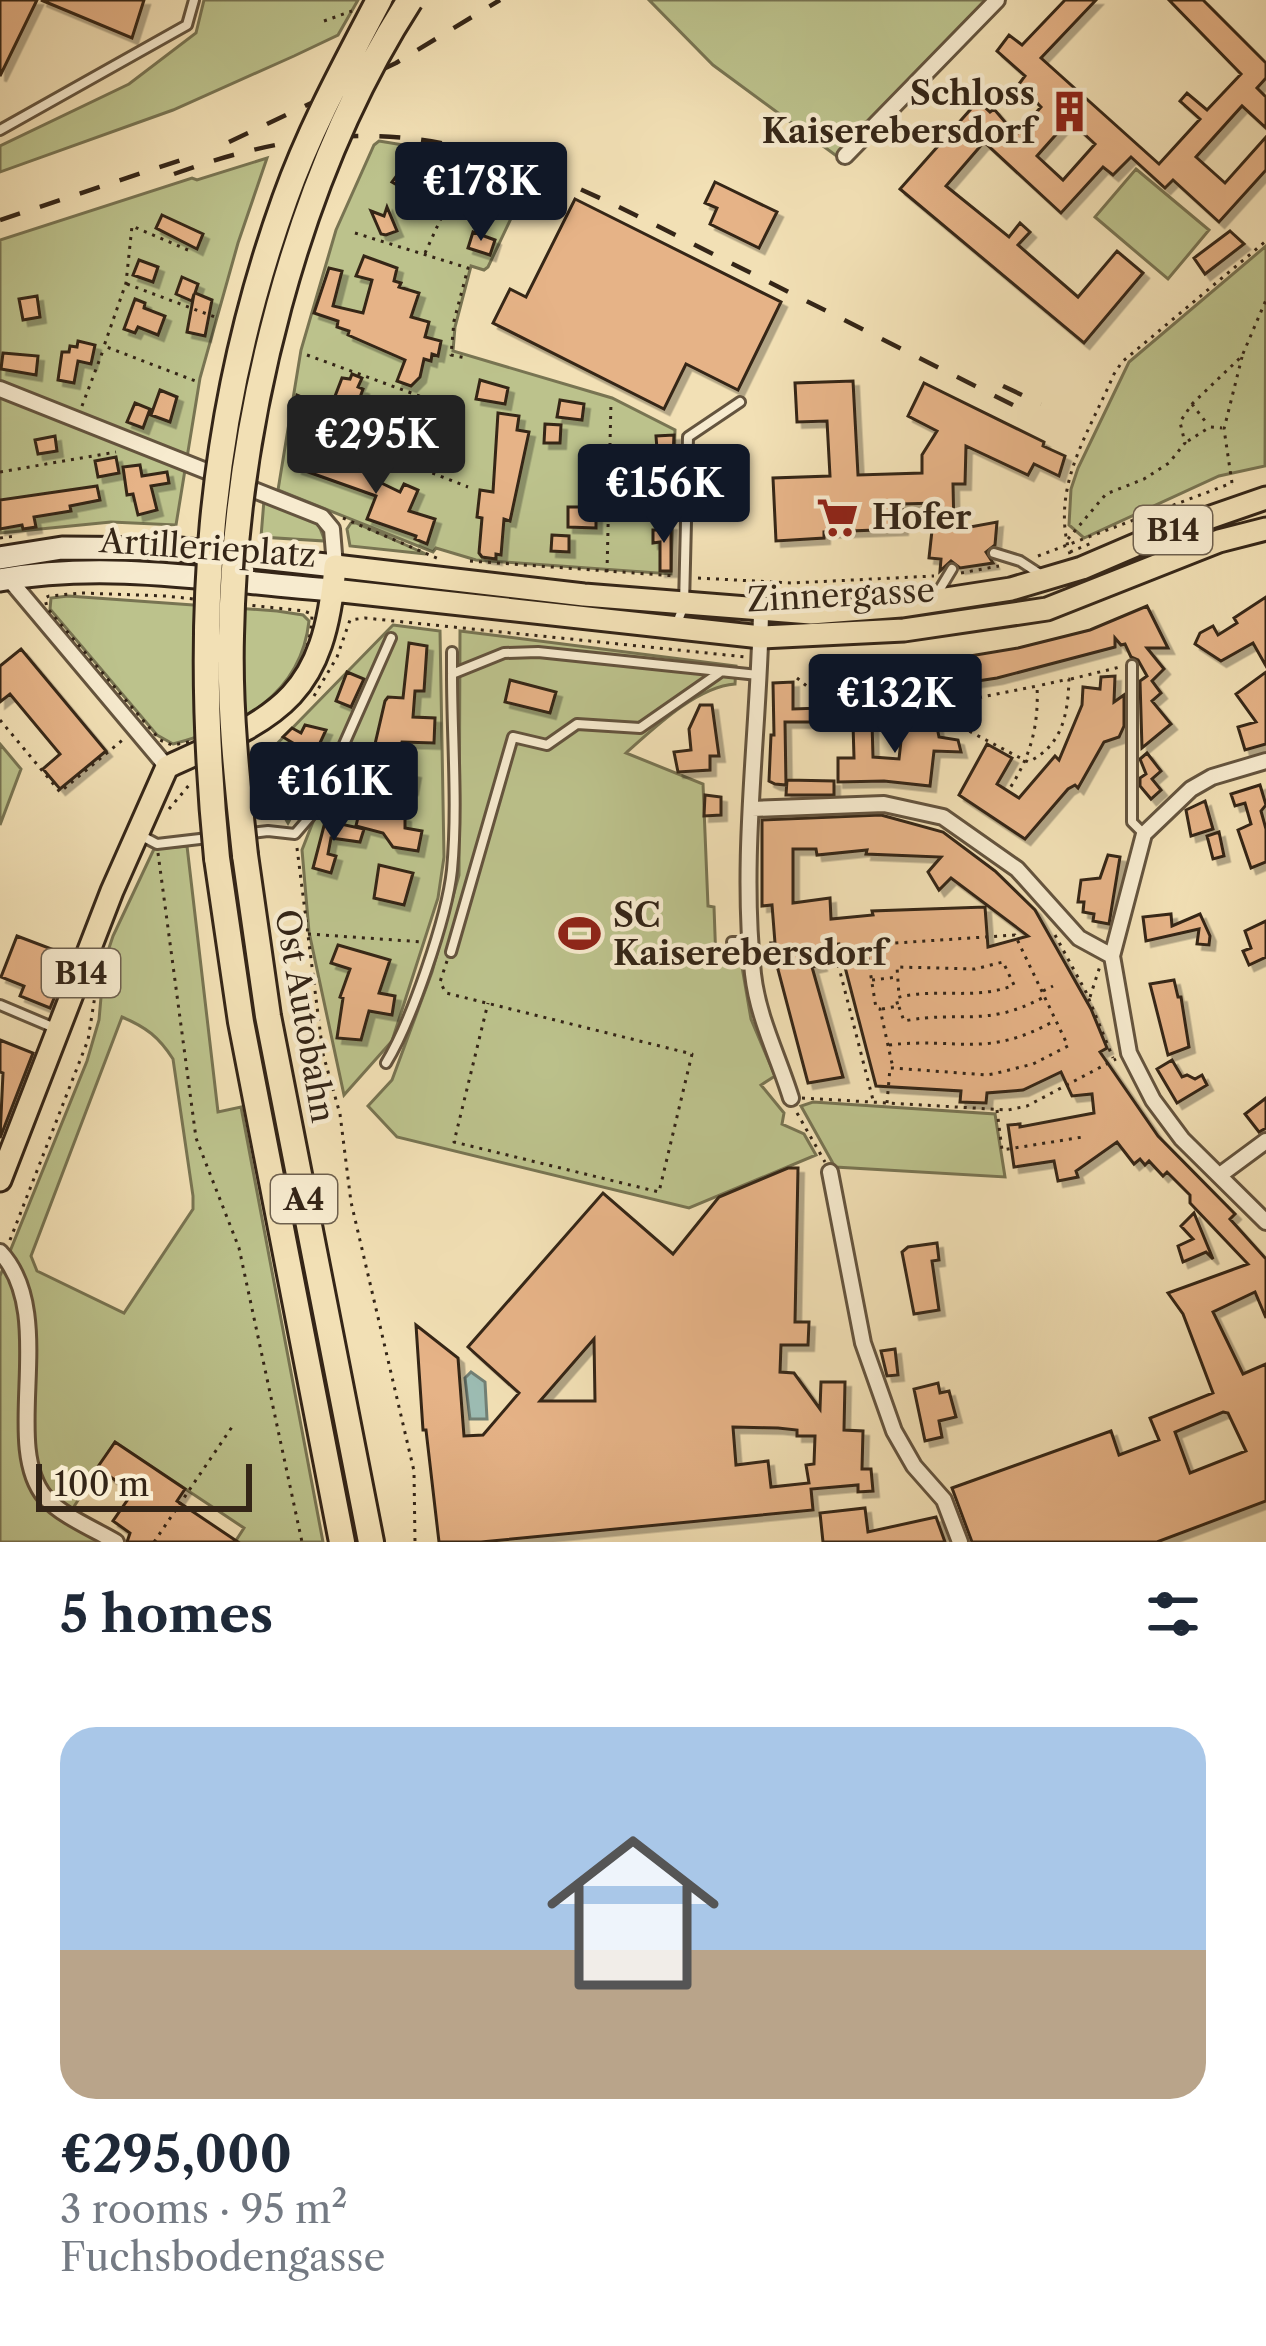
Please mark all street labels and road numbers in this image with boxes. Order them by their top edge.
road number: B14 [1134,506,1212,554]
street label: Artillerieplatz [97,520,318,576]
street label: Zinnergasse [746,570,936,620]
street label: Ost Autobahn [266,906,344,1126]
road number: B14 [42,949,120,997]
road number: A4 [271,1175,337,1223]

